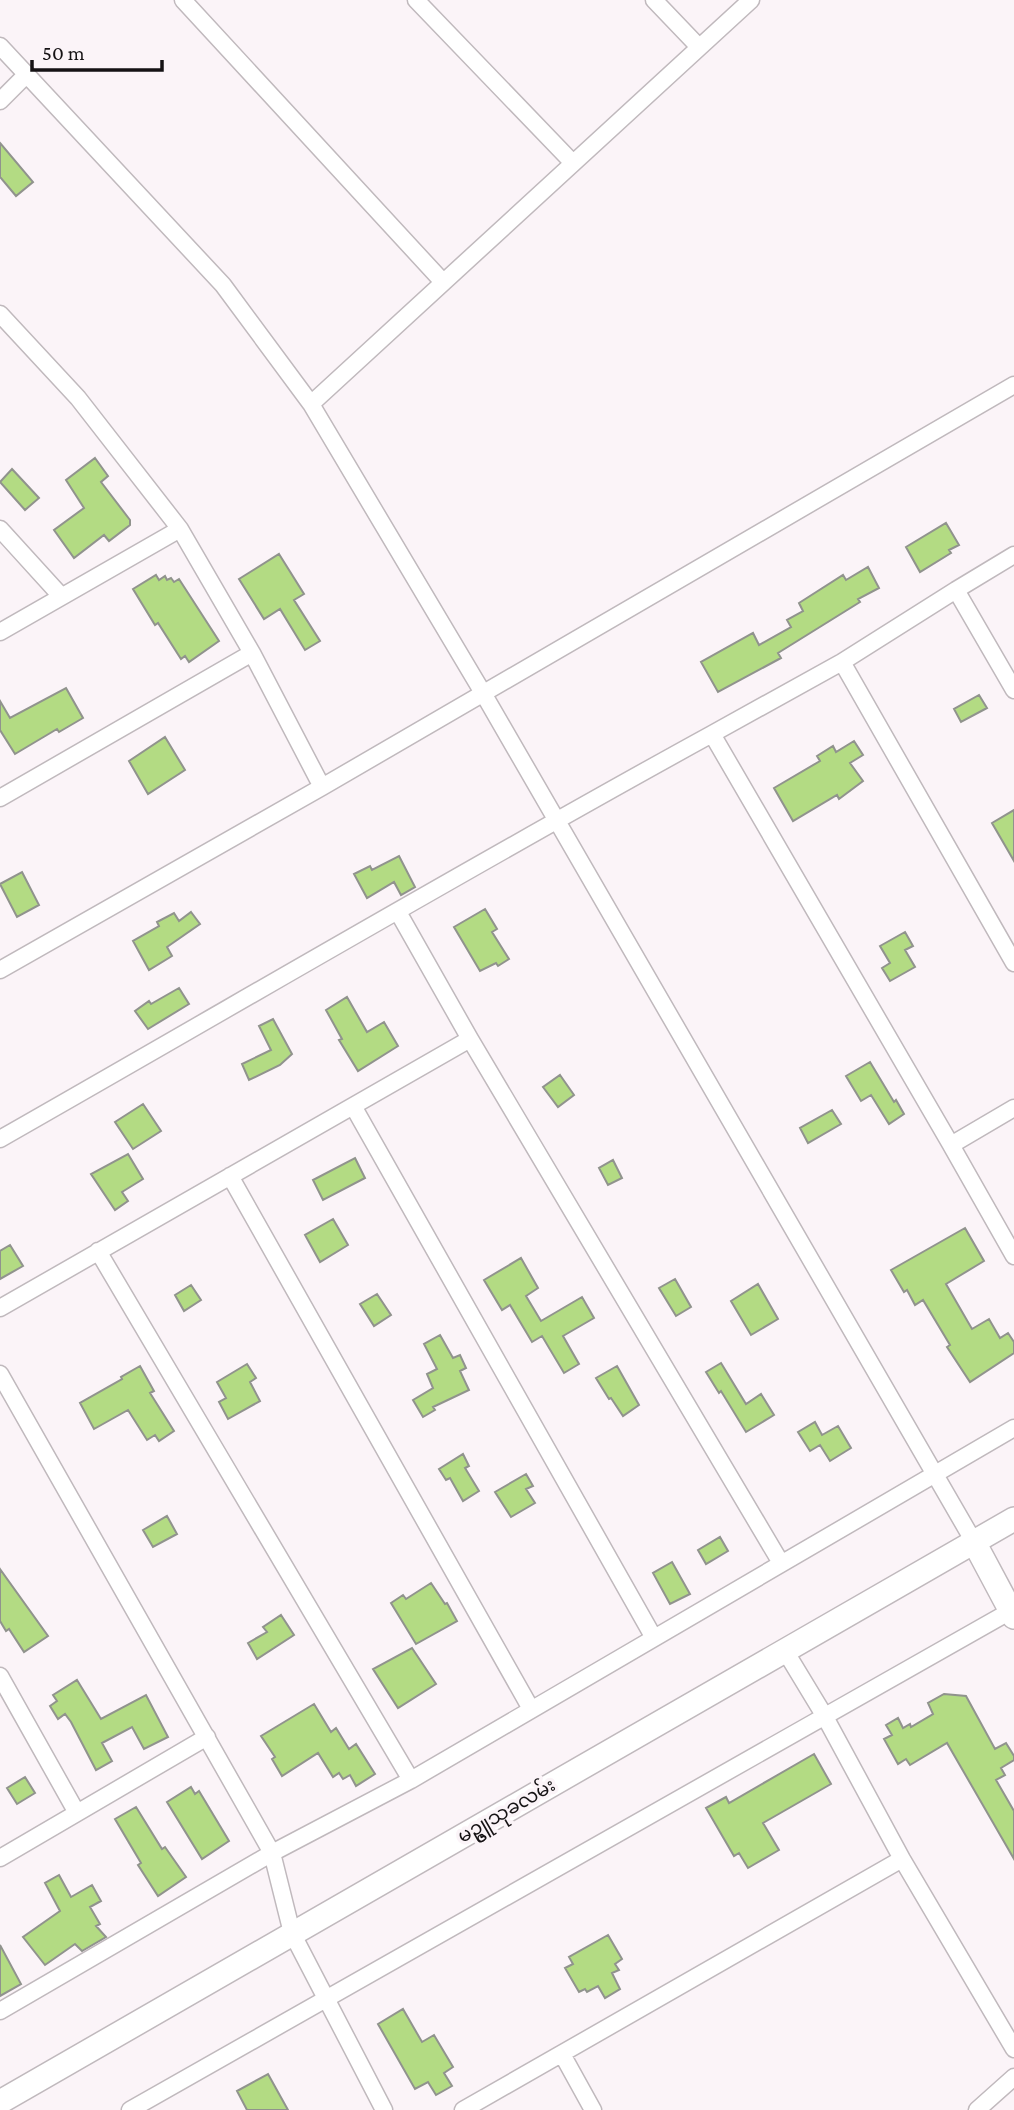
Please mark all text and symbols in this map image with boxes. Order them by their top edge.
scale bar [32,28,161,72]
text: 50 m [42,41,85,65]
street label: မဥ္ဇူသုခလမ်း [452,1771,562,1852]

